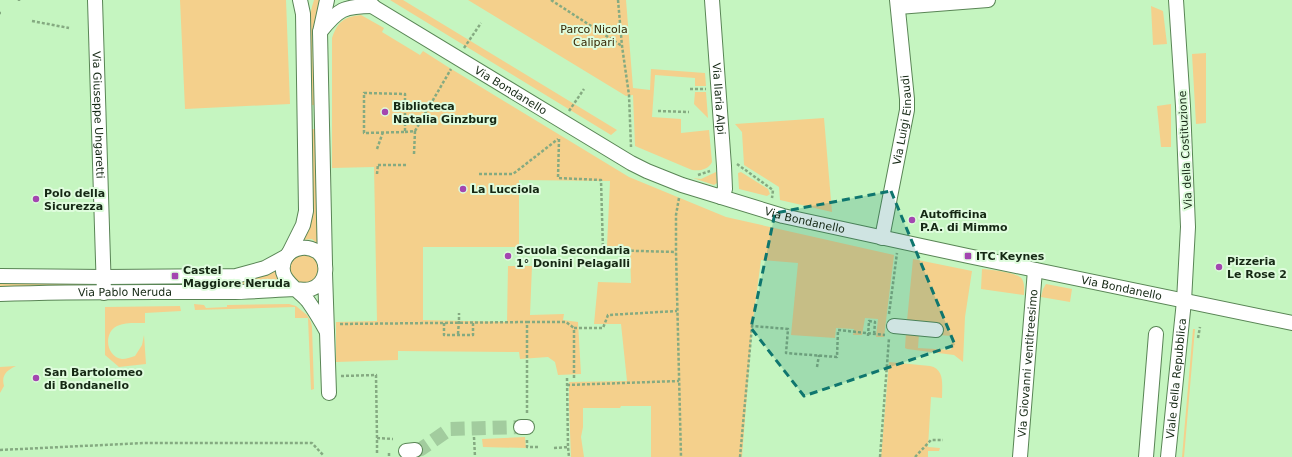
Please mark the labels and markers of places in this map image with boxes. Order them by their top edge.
place label: Biblioteca Natalia Ginzburg [393,100,497,126]
marker: Biblioteca Natalia Ginzburg [380,107,390,117]
place label: La Lucciola [471,183,540,196]
marker: La Lucciola [458,184,468,194]
place label: Polo della Sicurezza [44,187,105,213]
marker: Polo della Sicurezza [31,194,41,204]
place label: Autofficina P.A. di Mimmo [920,208,1008,234]
marker: Autofficina P.A. di Mimmo [907,215,917,225]
place label: Scuola Secondaria 1° Donini Pelagalli [516,244,630,270]
place label: ITC Keynes [976,250,1045,263]
marker: Scuola Secondaria 1° Donini Pelagalli [503,251,513,261]
marker: ITC Keynes [963,251,973,261]
place label: Pizzeria Le Rose 2 [1227,255,1287,281]
marker: Pizzeria Le Rose 2 [1214,262,1224,272]
place label: Castel Maggiore Neruda [183,264,290,290]
marker: Castel Maggiore Neruda [170,271,180,281]
place label: San Bartolomeo di Bondanello [44,366,143,392]
marker: San Bartolomeo di Bondanello [31,373,41,383]

